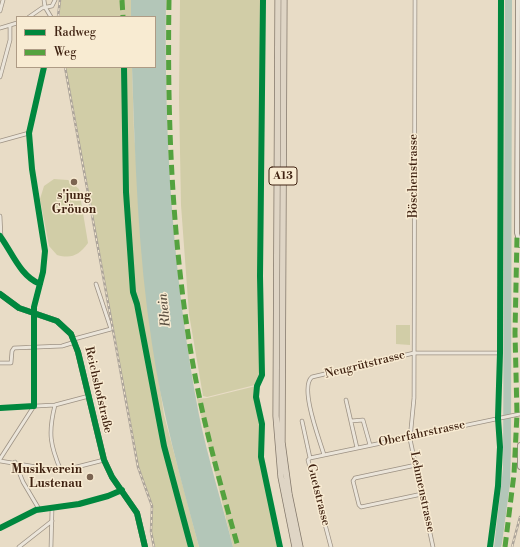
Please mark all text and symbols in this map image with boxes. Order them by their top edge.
legend [16,16,156,68]
text: Radweg [54,25,96,40]
text: Weg [54,45,76,60]
street label: Böschenstrasse [407,134,421,218]
road number: A13 [269,167,297,185]
marker: s'jung Gröuon [69,177,79,187]
place label: s'jung Gröuon [52,189,96,217]
water label: Rhein [155,292,175,328]
street label: Reichshofstraße [81,345,115,435]
street label: Neugrütstrasse [323,348,407,382]
street label: Oberfahrstrasse [378,418,466,450]
street label: Lehmenstrasse [406,450,438,534]
place label: Musikverein Lustenau [11,463,82,491]
street label: Guetstrasse [303,463,333,527]
marker: Musikverein Lustenau [85,472,95,482]

